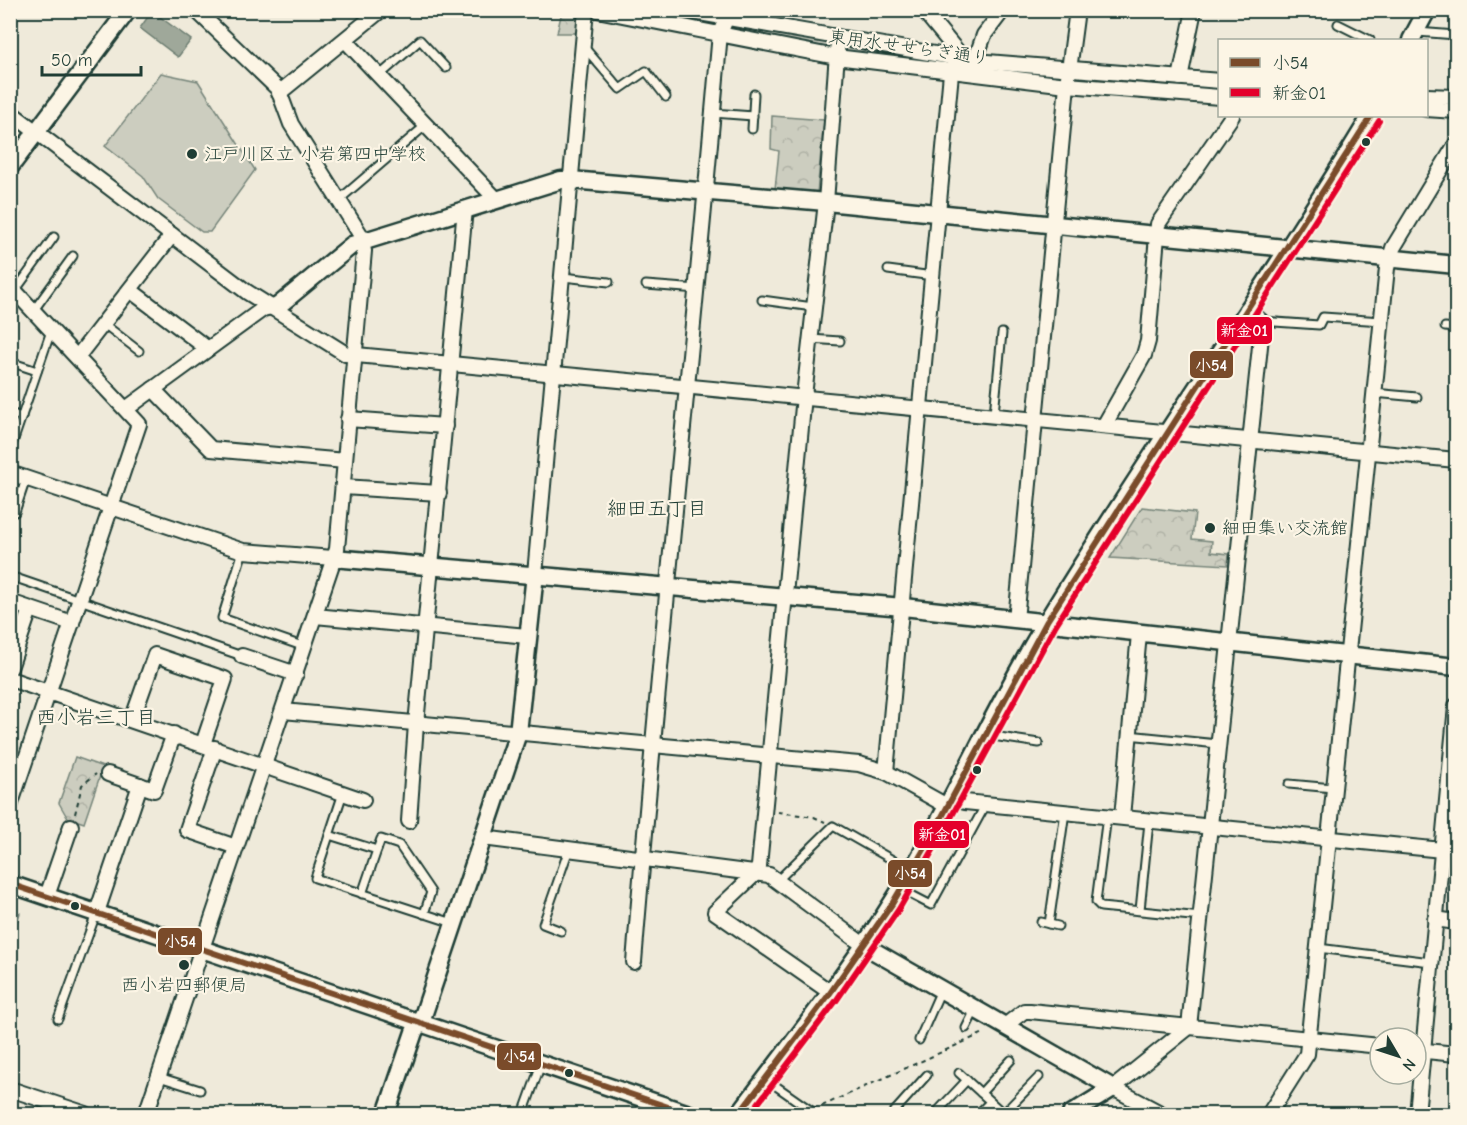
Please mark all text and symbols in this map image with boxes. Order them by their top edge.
street label: 東用水せせらぎ通り [827,26,991,69]
scale bar [42,39,141,77]
legend [1218,39,1428,117]
text: 50 m [51,50,93,71]
text: 小54 [1272,53,1308,74]
text: 新金01 [1272,83,1326,104]
unlabelled marker [1360,136,1372,148]
place label: 江戸川区立 小岩第四中学校 [204,144,426,165]
marker: 江戸川区立 小岩第四中学校 [185,147,199,161]
line badge: 新金01 [1216,316,1273,345]
text: 新金01 [1220,322,1268,340]
line badge: 小54 [1189,350,1234,379]
text: 小54 [1195,357,1227,375]
district label: 細田五丁目 [607,497,707,520]
place label: 細田集い交流館 [1222,518,1348,539]
marker: 細田集い交流館 [1203,521,1217,535]
district label: 西小岩三丁目 [36,706,156,729]
unlabelled marker [971,764,983,776]
line badge: 新金01 [913,820,970,849]
text: 新金01 [918,826,966,844]
line badge: 小54 [887,859,933,888]
text: 小54 [894,865,926,883]
unlabelled marker [69,900,81,912]
line badge: 小54 [157,927,203,956]
text: 小54 [164,933,196,951]
marker: 西小岩四郵便局 [177,958,191,972]
place label: 西小岩四郵便局 [121,975,247,996]
north arrow [1368,1026,1428,1086]
line badge: 小54 [496,1042,542,1071]
text: 小54 [503,1048,535,1066]
text: N [1399,1055,1419,1075]
unlabelled marker [563,1067,575,1079]

